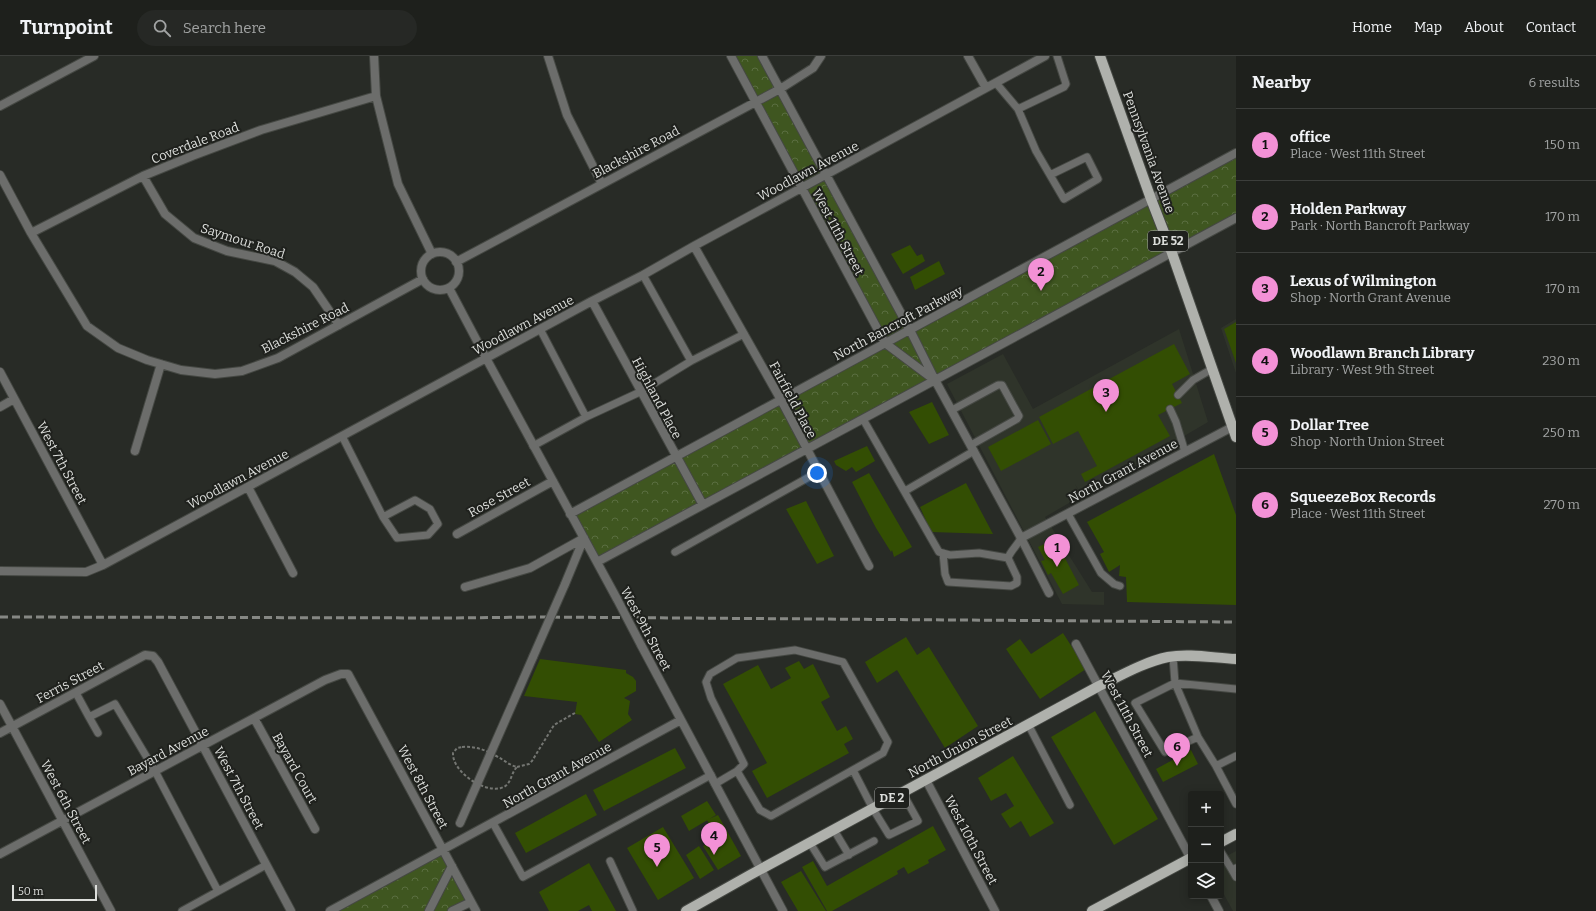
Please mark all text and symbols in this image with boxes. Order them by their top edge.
search box [137,10,417,46]
text: Turnpoint [20,16,113,39]
icon: search [151,17,173,39]
text: Search here [183,19,266,37]
text: Home [1352,19,1392,36]
text: Map [1414,19,1442,36]
text: About [1464,19,1504,36]
text: Contact [1526,19,1576,36]
text: Nearby [1252,72,1311,93]
text: 6 results [1528,75,1580,90]
street label: Pennsylvania Avenue [1120,89,1178,215]
street label: Coverdale Road [149,119,241,167]
street label: Blackshire Road [590,123,682,181]
text: office [1290,128,1331,146]
text: 1 [1262,137,1268,152]
text: 150 m [1544,137,1580,152]
street label: Woodlawn Avenue [755,138,861,204]
text: Place · West 11th Street [1290,146,1425,161]
street label: West 11th Street [809,186,867,278]
text: Holden Parkway [1290,200,1406,218]
text: 2 [1261,209,1269,224]
text: 170 m [1545,209,1580,224]
text: Park · North Bancroft Parkway [1290,218,1470,233]
street label: Saymour Road [199,220,287,262]
road number: DE 52 [1148,231,1188,251]
pin: 2 [1028,258,1054,291]
text: Lexus of Wilmington [1290,272,1437,290]
text: 3 [1261,281,1269,296]
text: 170 m [1545,281,1580,296]
street label: North Bancroft Parkway [831,282,965,364]
text: Shop · North Grant Avenue [1290,290,1451,305]
street label: Woodlawn Avenue [470,292,576,358]
street label: Blackshire Road [259,299,352,357]
text: Woodlawn Branch Library [1290,344,1475,362]
text: 4 [1261,353,1269,368]
text: 230 m [1542,353,1580,368]
street label: Highland Place [629,355,685,441]
street label: Fairfield Place [766,359,820,441]
text: Library · West 9th Street [1290,362,1434,377]
pin: 3 [1093,379,1119,412]
text: Dollar Tree [1290,416,1369,434]
street label: West 7th Street [34,419,90,507]
text: 5 [1261,425,1269,440]
text: 250 m [1543,425,1580,440]
text: Shop · North Union Street [1290,434,1444,449]
street label: North Grant Avenue [1066,436,1180,506]
street label: Woodlawn Avenue [185,446,291,512]
your location [807,463,827,483]
street label: Rose Street [465,474,533,520]
text: SqueezeBox Records [1290,488,1436,506]
text: 6 [1261,497,1269,512]
text: 270 m [1543,497,1580,512]
text: Place · West 11th Street [1290,506,1425,521]
pin: 1 [1044,534,1070,567]
street label: West 9th Street [618,585,674,674]
street label: Ferris Street [34,658,107,706]
street label: West 11th Street [1098,668,1156,760]
street label: North Union Street [906,713,1015,781]
street label: Bayard Avenue [125,723,211,779]
street label: Bayard Court [269,730,321,806]
pin: 6 [1164,733,1190,766]
street label: North Grant Avenue [500,739,614,811]
street label: West 8th Street [395,743,452,832]
street label: West 7th Street [211,744,267,832]
street label: West 6th Street [38,758,94,847]
road number: DE 2 [875,788,909,808]
map controls [1188,791,1224,899]
button: + [1188,791,1224,827]
street label: West 10th Street [941,793,1001,887]
pin: 4 [701,822,727,855]
button: − [1188,827,1224,863]
pin: 5 [644,834,670,867]
button: layers [1188,863,1224,899]
scale bar [12,883,97,902]
text: 50 m [18,885,44,898]

